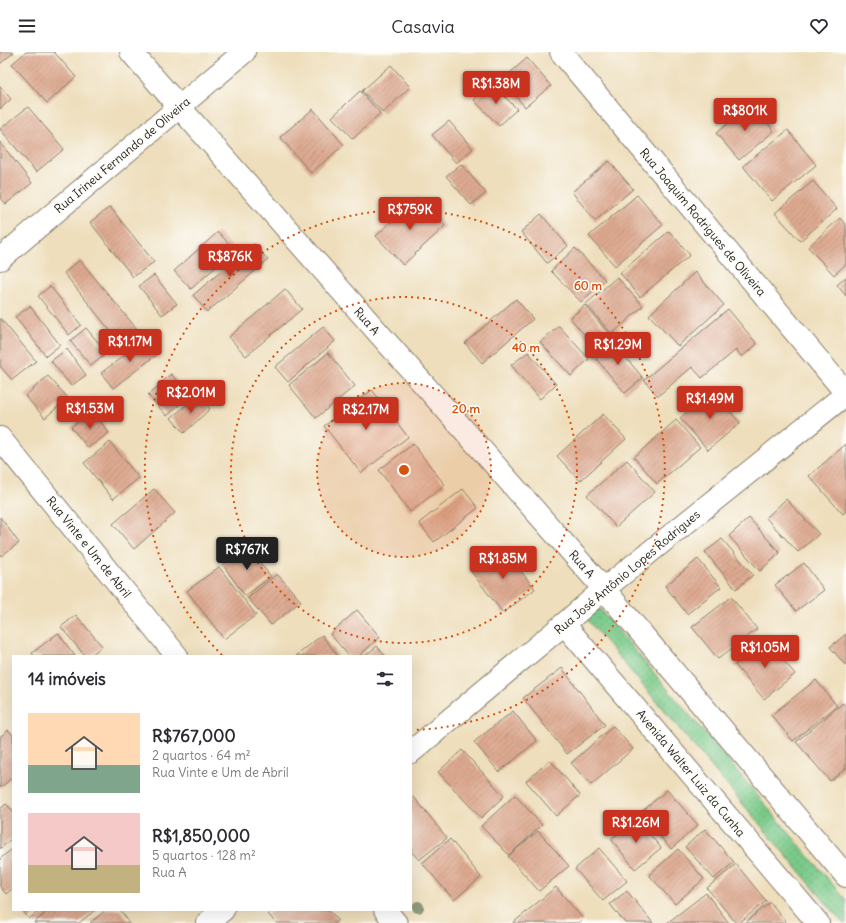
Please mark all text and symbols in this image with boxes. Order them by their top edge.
icon: menu [16,15,38,37]
text: Casavia [391,15,455,38]
icon: heart [808,15,830,37]
pin: R$1.38M [459,71,533,105]
text: R$1.38M [472,75,520,92]
street label: Rua Irineu Fernando de Oliveira [51,94,193,216]
pin: R$801K [712,98,778,132]
text: R$801K [723,102,767,119]
street label: Rua Joaquim Rodrigues de Oliveira [637,145,769,299]
pin: R$759K [377,197,443,231]
text: R$759K [388,201,432,218]
pin: R$876K [197,244,263,278]
text: R$876K [208,248,252,265]
text: 60 m [574,278,603,293]
street label: Rua A [351,304,383,338]
pin: R$1.17M [93,329,167,363]
pin: R$1.29M [581,332,655,366]
text: R$1.17M [108,333,152,350]
text: R$1.29M [594,336,642,353]
text: 40 m [512,340,541,355]
pin: R$2.01M [154,380,228,414]
text: R$2.01M [166,384,216,401]
pin: R$1.49M [673,386,747,420]
text: R$1.49M [686,390,734,407]
pin: R$1.53M [53,396,127,430]
pin: R$2.17M [329,397,403,431]
text: R$1.53M [66,400,114,417]
text: R$2.17M [343,401,389,418]
text: 20 m [452,401,480,416]
centre of rings [397,463,411,477]
street label: Rua Vinte e Um de Abril [43,493,135,601]
street label: Rua José Antônio Lopes Rodrigues [551,507,703,637]
pin: R$767K [214,537,280,571]
text: R$767K [225,541,269,558]
pin: R$1.85M [466,546,540,580]
street label: Rua A [566,547,598,581]
text: R$1.85M [479,550,527,567]
pin: R$1.05M [728,635,802,669]
text: R$1.05M [740,639,790,656]
text: 14 imóveis [28,668,106,690]
icon: filters [374,668,396,690]
street label: Avenida Walter Luiz da Cunha [633,706,749,840]
text: R$767,000 [152,725,236,747]
icon: home [60,729,108,777]
text: 2 quartos · 64 m² [152,747,251,764]
text: Rua Vinte e Um de Abril [152,764,289,781]
pin: R$1.26M [599,810,673,844]
text: R$1.26M [612,814,660,831]
text: R$1,850,000 [152,825,250,847]
icon: home [60,829,108,877]
text: 5 quartos · 128 m² [152,847,256,864]
text: Rua A [152,864,187,881]

